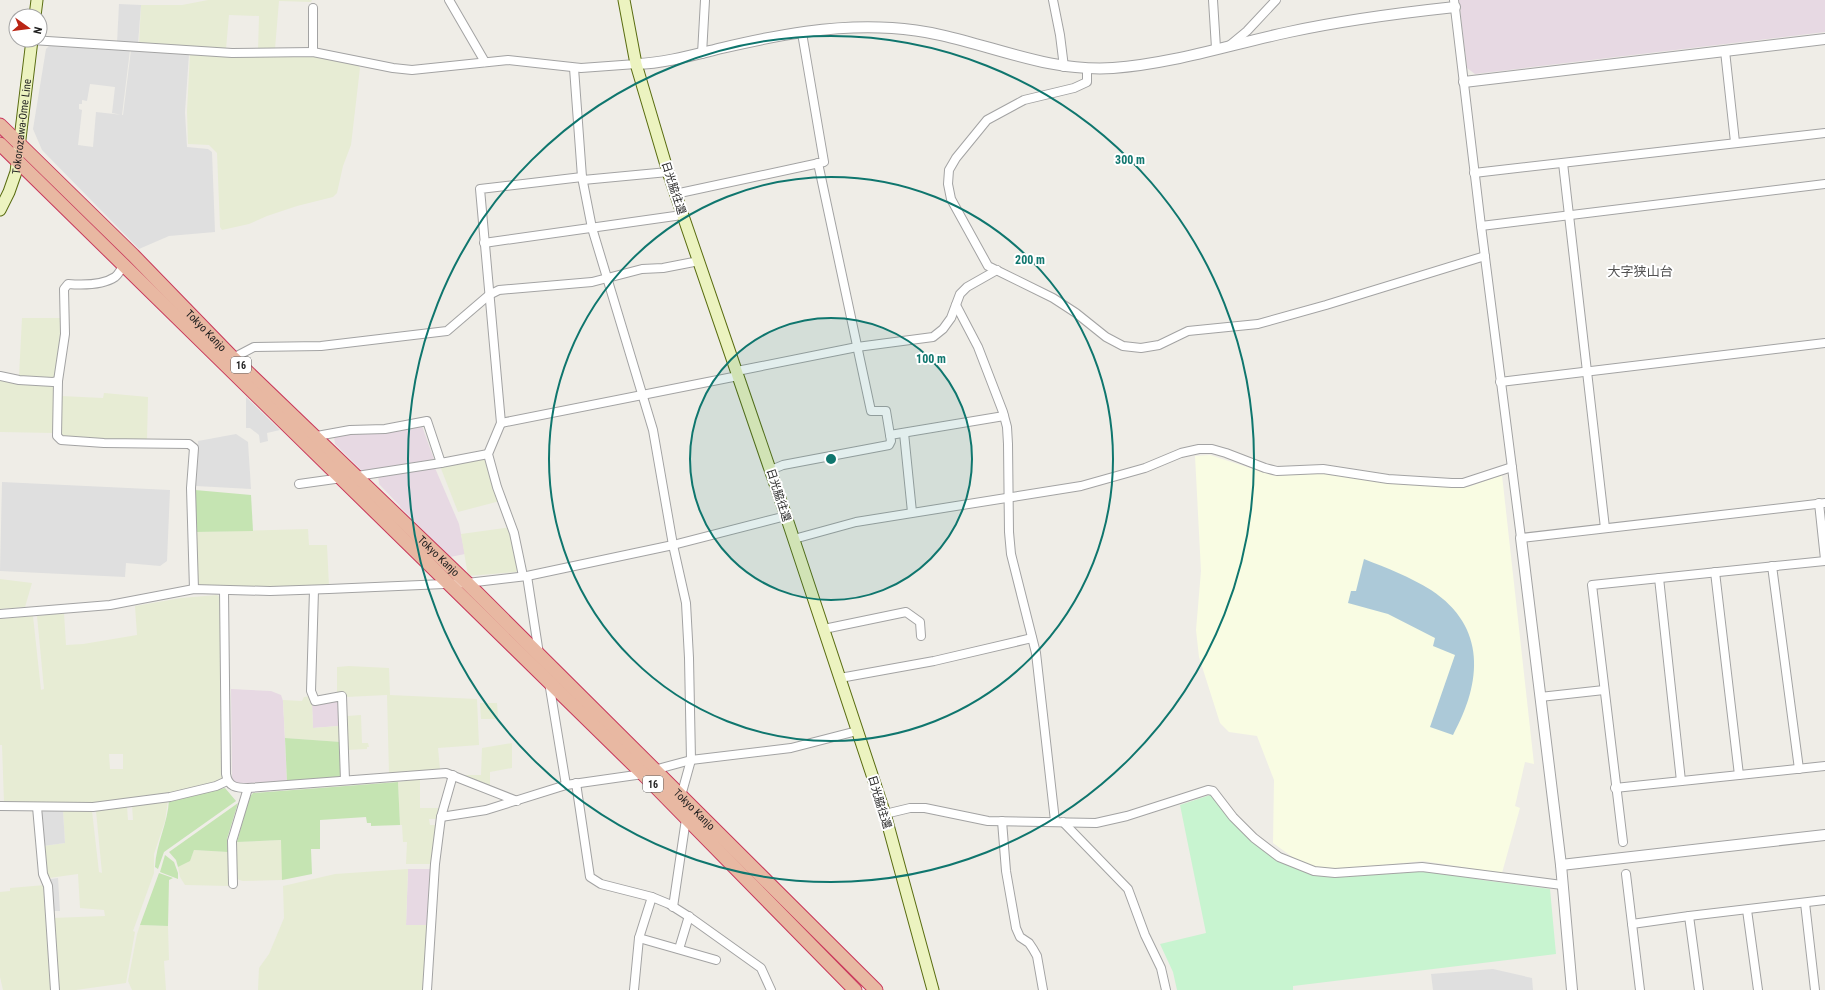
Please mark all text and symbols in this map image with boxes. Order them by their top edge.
north arrow [8,8,48,48]
text: N [30,25,44,35]
street label: Tokorozawa-Ome Line [10,78,34,175]
text: 300 m [1115,153,1145,167]
street label: 日光脇往還 [659,160,688,216]
text: 200 m [1015,253,1045,267]
district label: 大字狭山台 [1607,264,1673,279]
street label: Tokyo Kanjo [183,307,229,355]
text: 100 m [916,352,946,366]
road number: 16 [231,357,251,373]
centre of rings [824,452,838,466]
street label: 日光脇往還 [764,467,793,523]
street label: Tokyo Kanjo [415,533,462,580]
street label: 日光脇往還 [865,774,894,830]
road number: 16 [643,776,663,792]
street label: Tokyo Kanjo [671,786,718,833]

